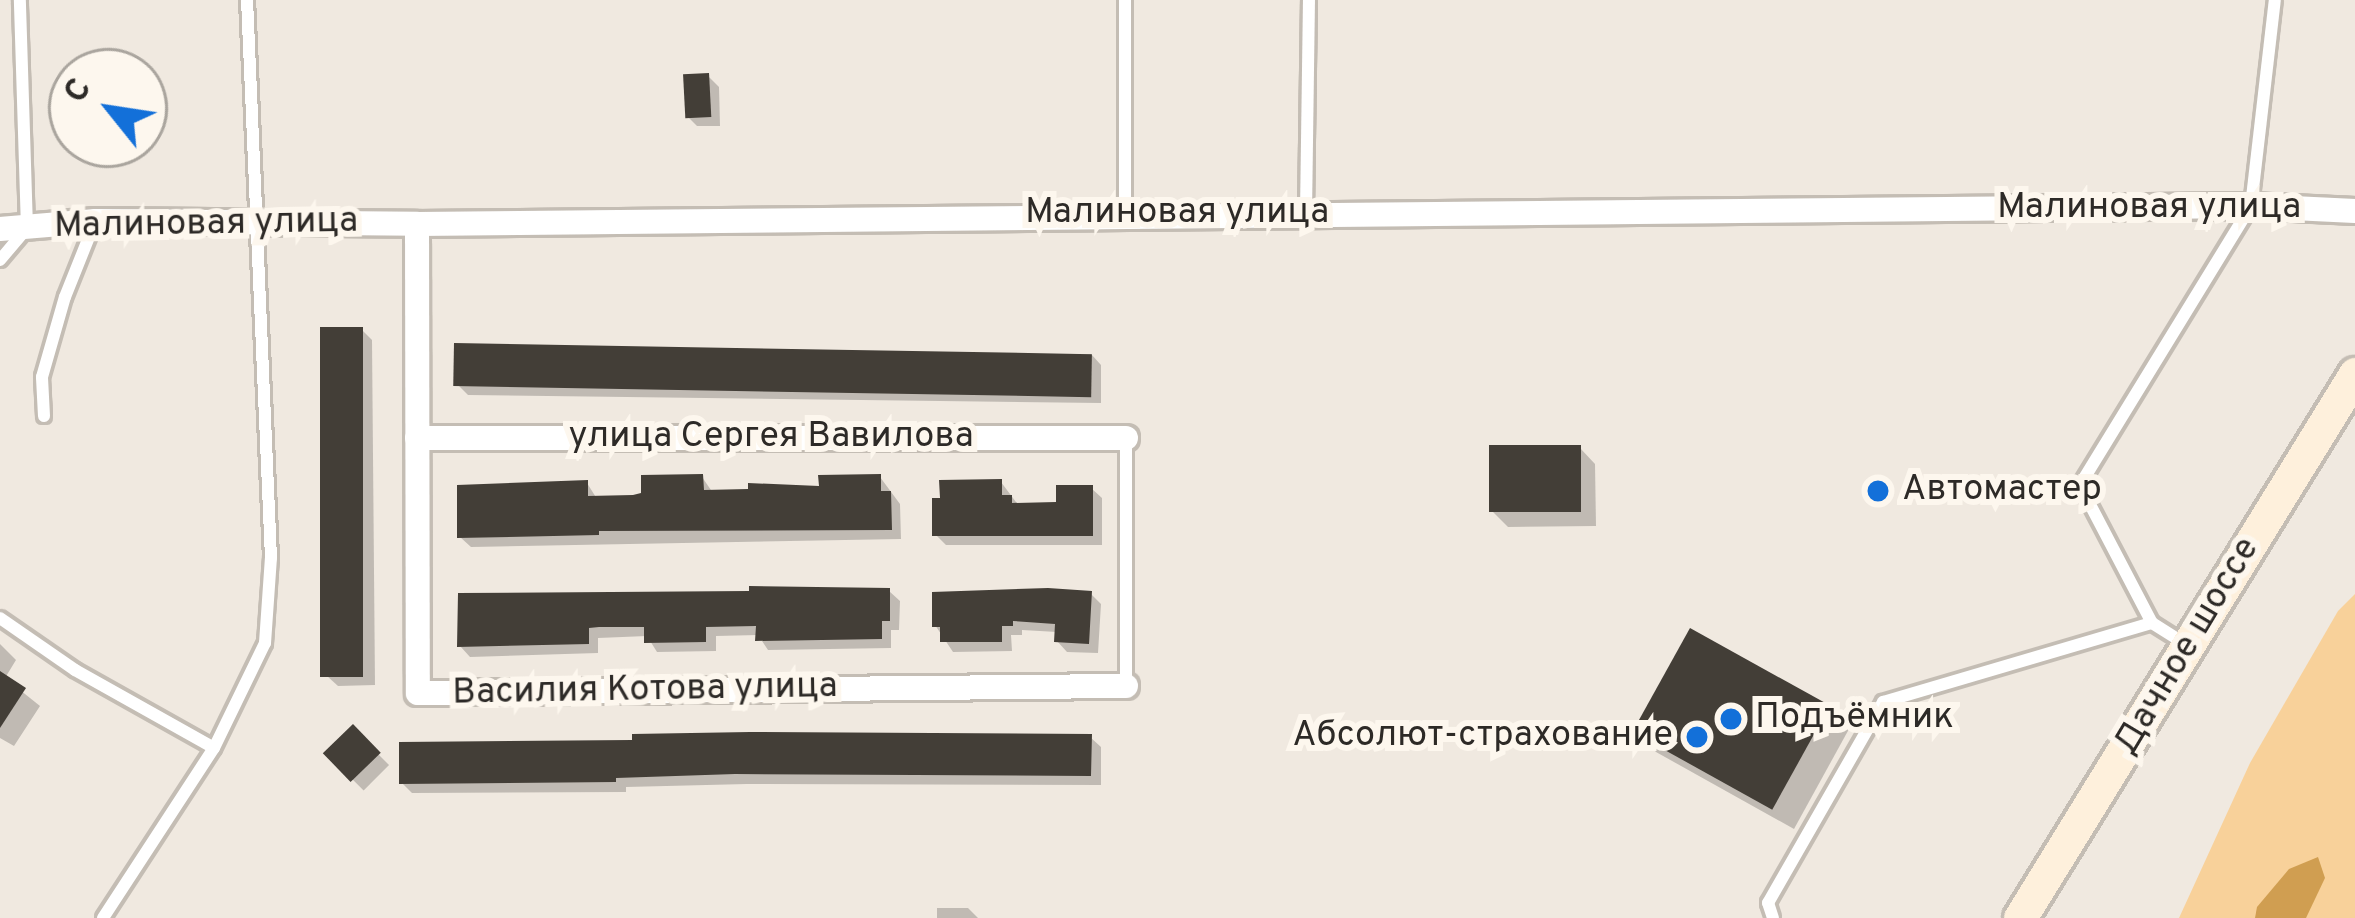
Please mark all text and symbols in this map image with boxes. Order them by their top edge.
north arrow [48,48,168,168]
text: С [56,72,103,111]
street label: Малиновая улица [1997,187,2301,231]
street label: Малиновая улица [1025,192,1329,236]
street label: Малиновая улица [54,201,358,249]
street label: улица Сергея Вавилова [568,416,974,460]
place label: Автомастер [1902,469,2102,513]
marker: Автомастер [1865,478,1891,504]
street label: Дачное шоссе [2106,530,2270,764]
street label: Василия Котова улица [452,666,838,716]
place label: Подъёмник [1755,697,1954,741]
marker: Подъёмник [1718,706,1744,732]
place label: Абсолют-страхование [1292,715,1673,759]
marker: Абсолют-страхование [1684,724,1710,750]

